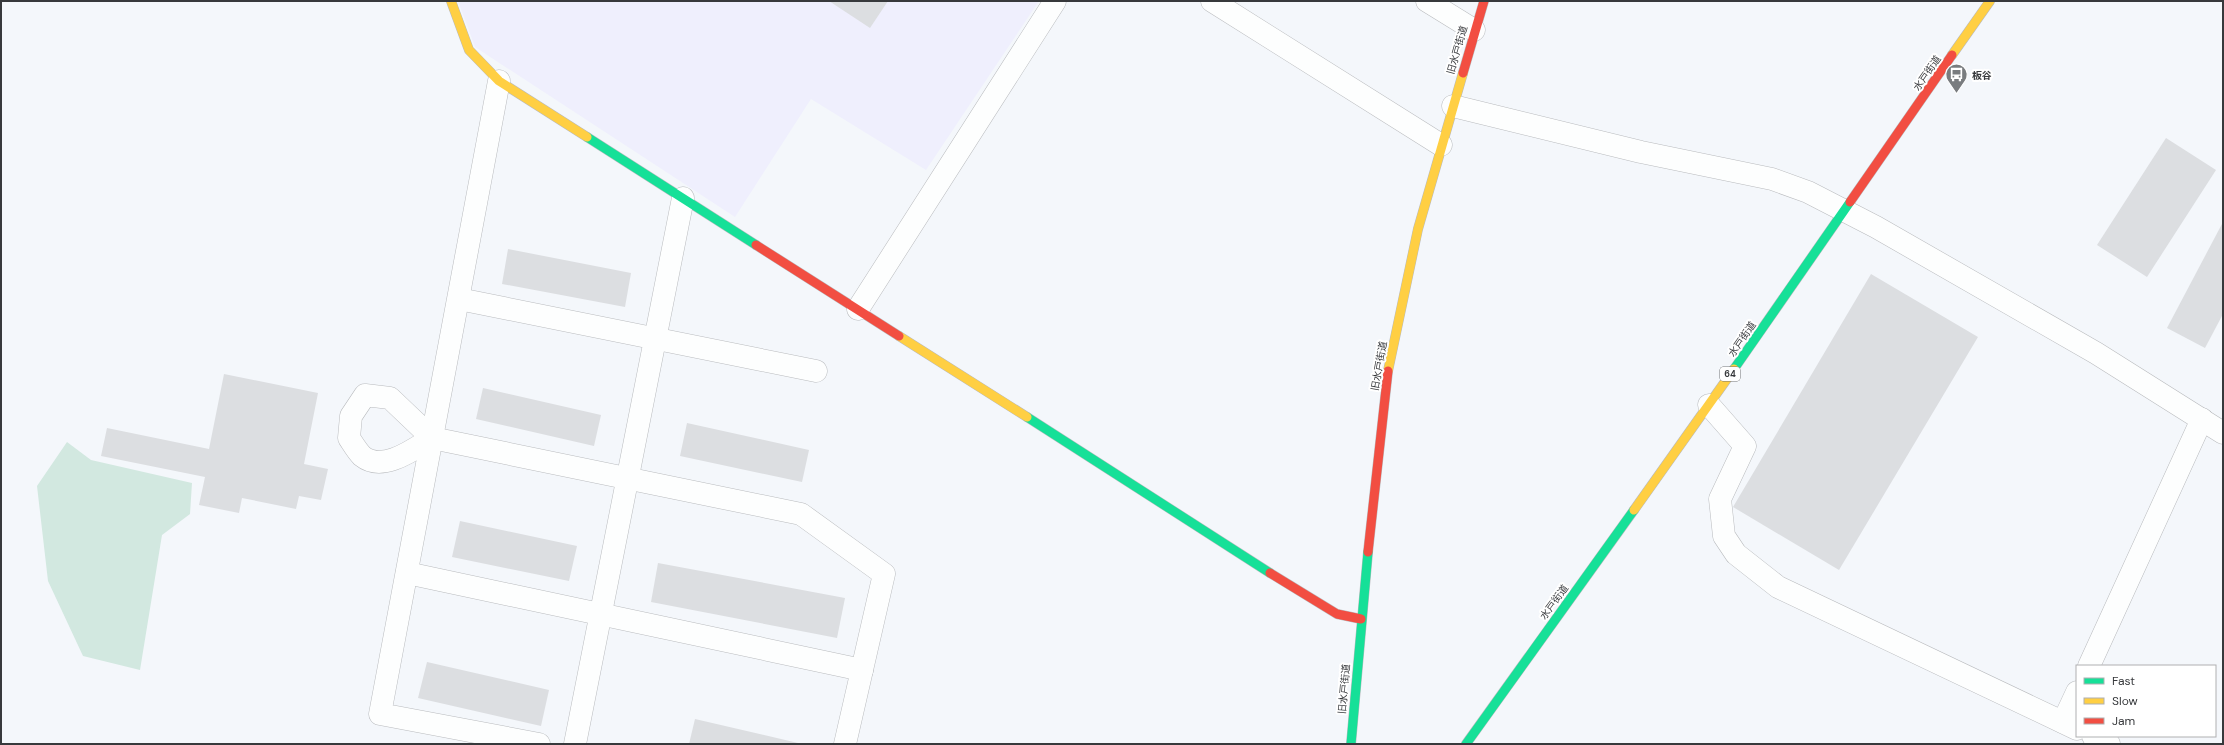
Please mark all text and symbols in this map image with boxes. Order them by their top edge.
street label: 旧水戸街道 [1444,24,1470,76]
street label: 水戸街道 [1910,53,1944,93]
bus stop icon: 板谷 [1943,62,1969,95]
place label: 板谷 [1972,69,1992,82]
street label: 水戸街道 [1725,319,1759,359]
street label: 旧水戸街道 [1368,340,1390,392]
road number: 64 [1720,367,1740,381]
street label: 水戸街道 [1537,582,1571,622]
street label: 旧水戸街道 [1335,664,1353,714]
legend [2076,665,2216,737]
text: Fast [2112,673,2135,689]
text: Slow [2112,693,2138,709]
text: Jam [2112,713,2135,729]

